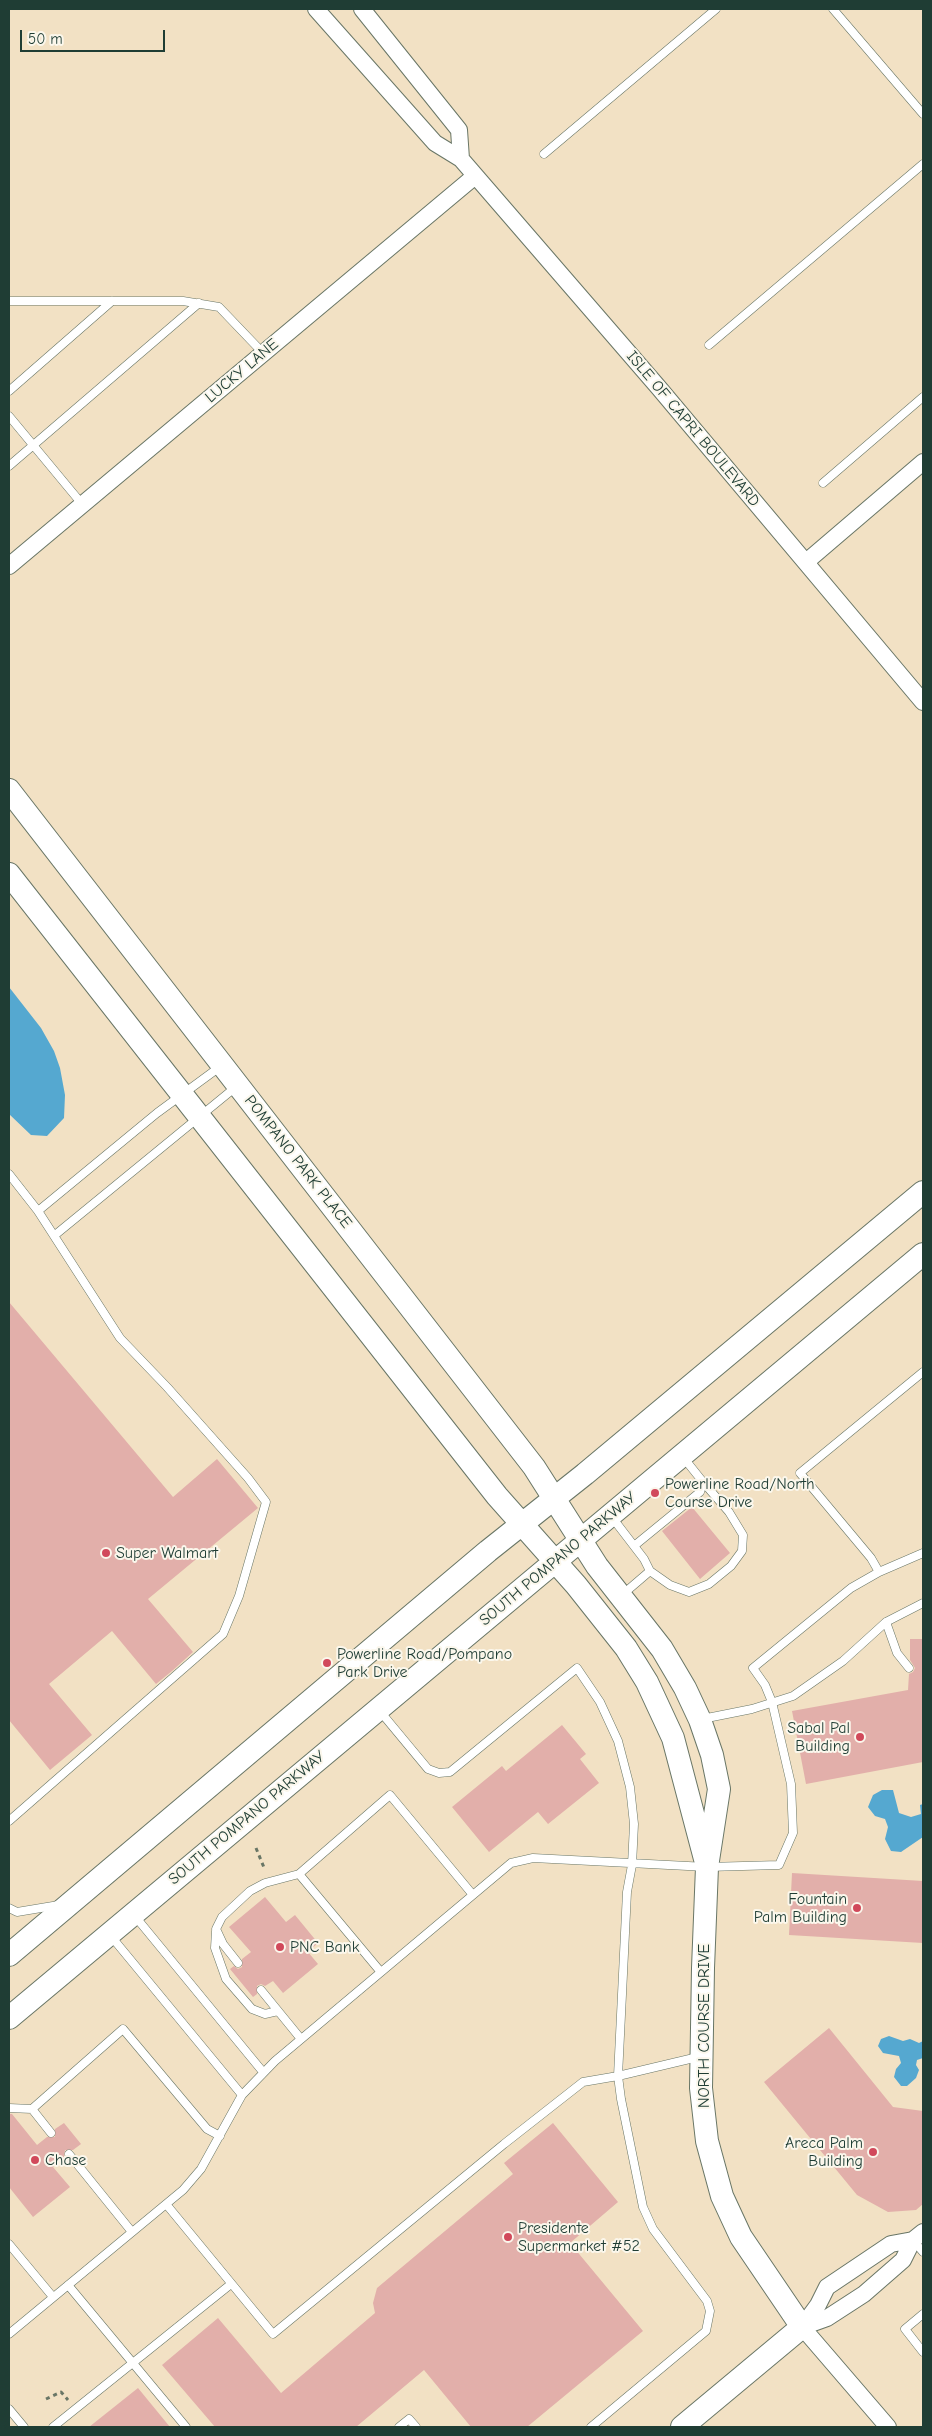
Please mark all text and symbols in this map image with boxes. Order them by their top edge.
scale bar [22,20,168,52]
text: 50 m [28,30,63,48]
street label: LUCKY LANE [201,335,283,407]
street label: ISLE OF CAPRI BOULEVARD [622,347,764,511]
street label: POMPANO PARK PLACE [240,1092,356,1232]
place label: Powerline Road/North Course Drive [665,1474,815,1512]
marker: Powerline Road/North Course Drive [649,1487,661,1499]
street label: SOUTH POMPANO PARKWAY [476,1488,640,1630]
place label: Super Walmart [116,1543,218,1563]
marker: Super Walmart [100,1547,112,1559]
place label: Powerline Road/Pompano Park Drive [337,1644,512,1682]
marker: Powerline Road/Pompano Park Drive [321,1657,333,1669]
place label: Sabal Pal Building [787,1718,850,1756]
marker: Sabal Pal Building [854,1731,866,1743]
street label: SOUTH POMPANO PARKWAY [165,1747,329,1889]
place label: Fountain Palm Building [754,1889,847,1927]
marker: Fountain Palm Building [851,1902,863,1914]
place label: PNC Bank [290,1937,359,1957]
marker: PNC Bank [274,1941,286,1953]
street label: NORTH COURSE DRIVE [694,1944,714,2108]
place label: Areca Palm Building [785,2133,863,2171]
marker: Areca Palm Building [867,2146,879,2158]
place label: Chase [45,2150,86,2170]
marker: Chase [29,2154,41,2166]
place label: Presidente Supermarket #52 [518,2218,640,2256]
marker: Presidente Supermarket #52 [502,2231,514,2243]

